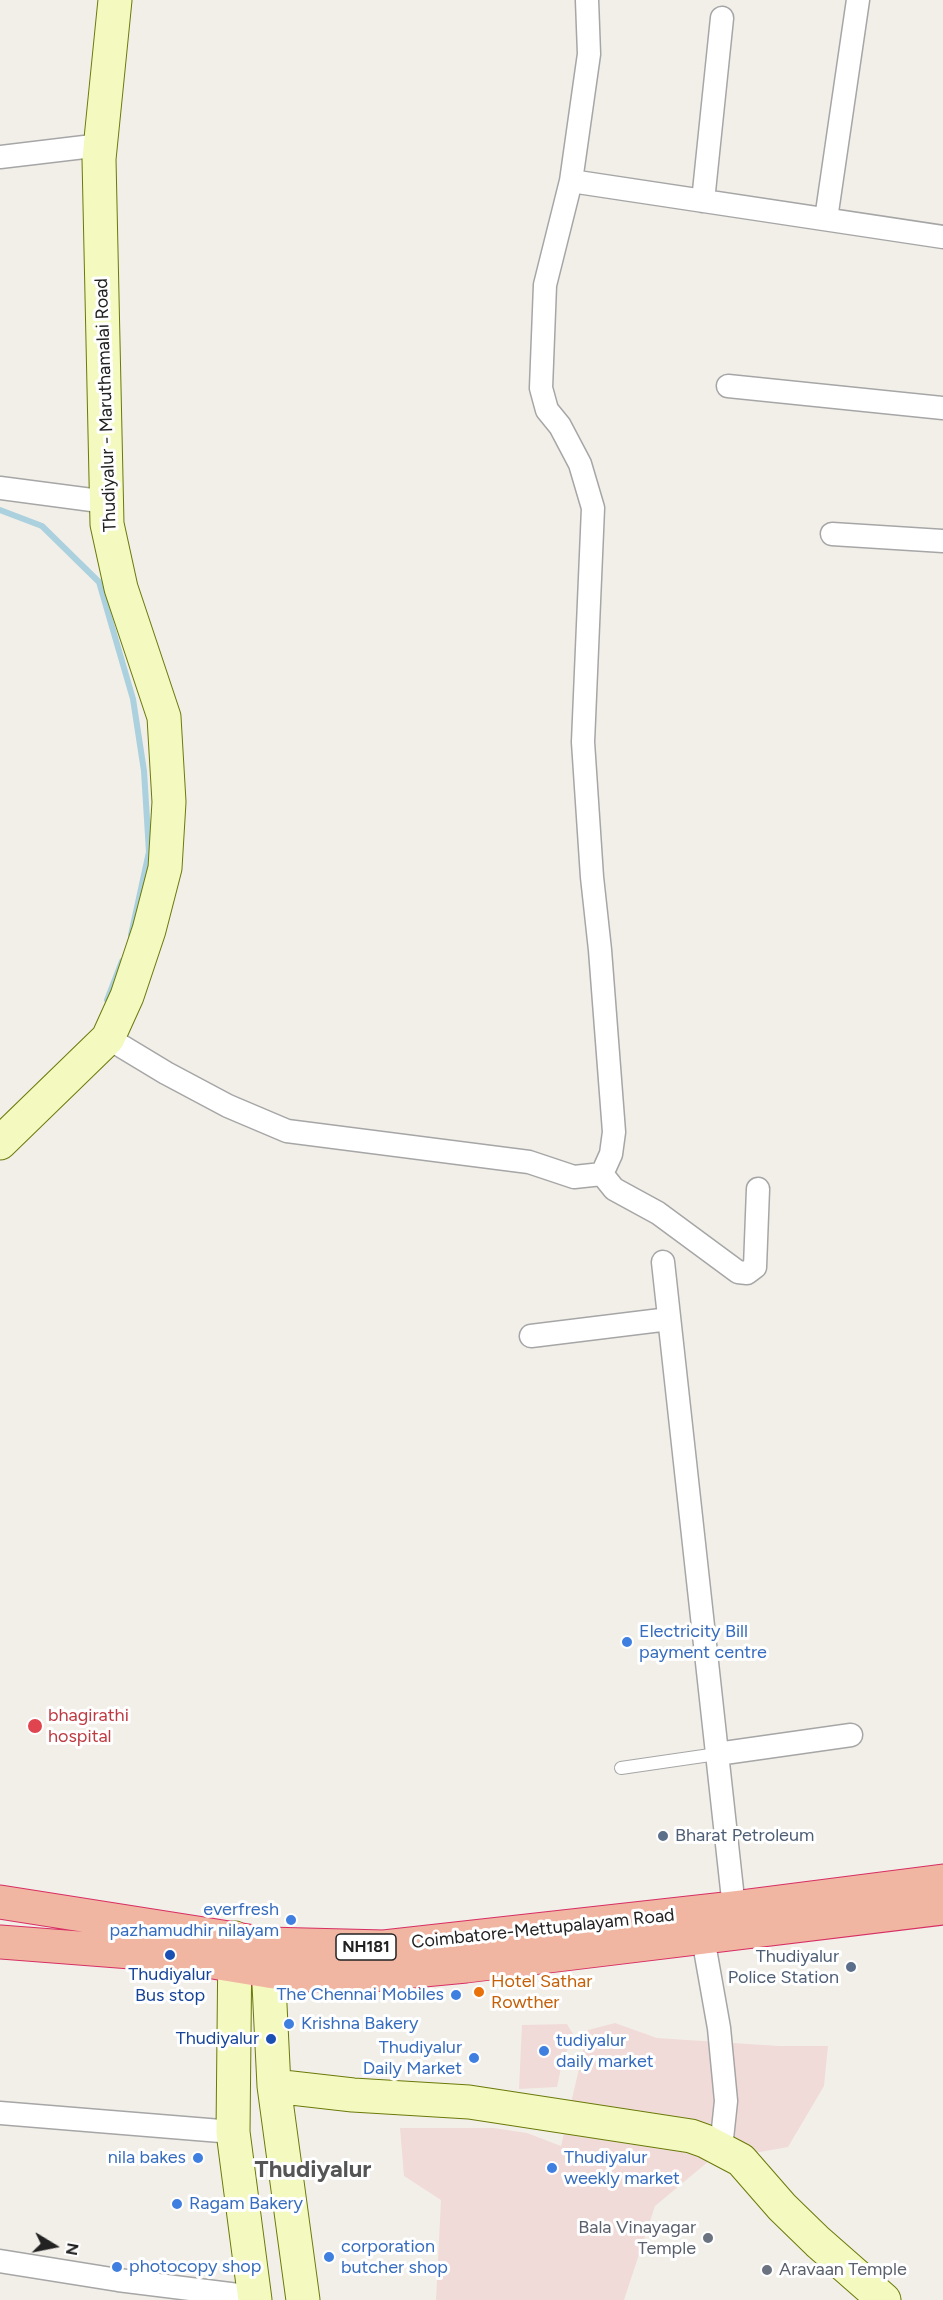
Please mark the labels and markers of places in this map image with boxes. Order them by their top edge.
place label: Electricity Bill payment centre [639,1621,767,1664]
marker: Electricity Bill payment centre [620,1635,634,1649]
place label: bhagirathi hospital [48,1705,129,1748]
marker: bhagirathi hospital [26,1717,44,1735]
place label: Bharat Petroleum [675,1825,814,1847]
marker: Bharat Petroleum [656,1829,670,1843]
place label: everfresh pazhamudhir nilayam [109,1899,279,1942]
marker: everfresh pazhamudhir nilayam [284,1913,298,1927]
place label: Thudiyalur Police Station [728,1946,839,1988]
marker: Thudiyalur Bus stop [163,1948,177,1962]
marker: Thudiyalur Police Station [844,1960,858,1974]
place label: Thudiyalur Bus stop [128,1964,212,2006]
place label: Hotel Sathar Rowther [491,1971,592,2014]
place label: The Chennai Mobiles [276,1984,444,2006]
marker: Hotel Sathar Rowther [472,1985,486,1999]
marker: The Chennai Mobiles [449,1988,463,2002]
place label: Krishna Bakery [301,2013,418,2035]
marker: Krishna Bakery [282,2017,296,2031]
place label: Thudiyalur [176,2028,259,2050]
place label: tudiyalur daily market [556,2030,654,2072]
marker: Thudiyalur [264,2032,278,2046]
place label: Thudiyalur Daily Market [363,2037,462,2080]
marker: tudiyalur daily market [537,2044,551,2058]
marker: Thudiyalur Daily Market [467,2051,481,2065]
place label: nila bakes [108,2147,186,2169]
place label: Thudiyalur weekly market [564,2147,680,2190]
marker: nila bakes [191,2151,205,2165]
marker: Thudiyalur weekly market [545,2161,559,2175]
place label: Ragam Bakery [189,2193,303,2215]
marker: Ragam Bakery [170,2197,184,2211]
place label: Bala Vinayagar Temple [578,2217,696,2260]
marker: Bala Vinayagar Temple [701,2231,715,2245]
place label: corporation butcher shop [341,2236,448,2278]
marker: corporation butcher shop [322,2250,336,2264]
place label: photocopy shop [129,2256,261,2278]
place label: Aravaan Temple [779,2259,907,2281]
marker: photocopy shop [110,2260,124,2274]
marker: Aravaan Temple [760,2263,774,2277]

